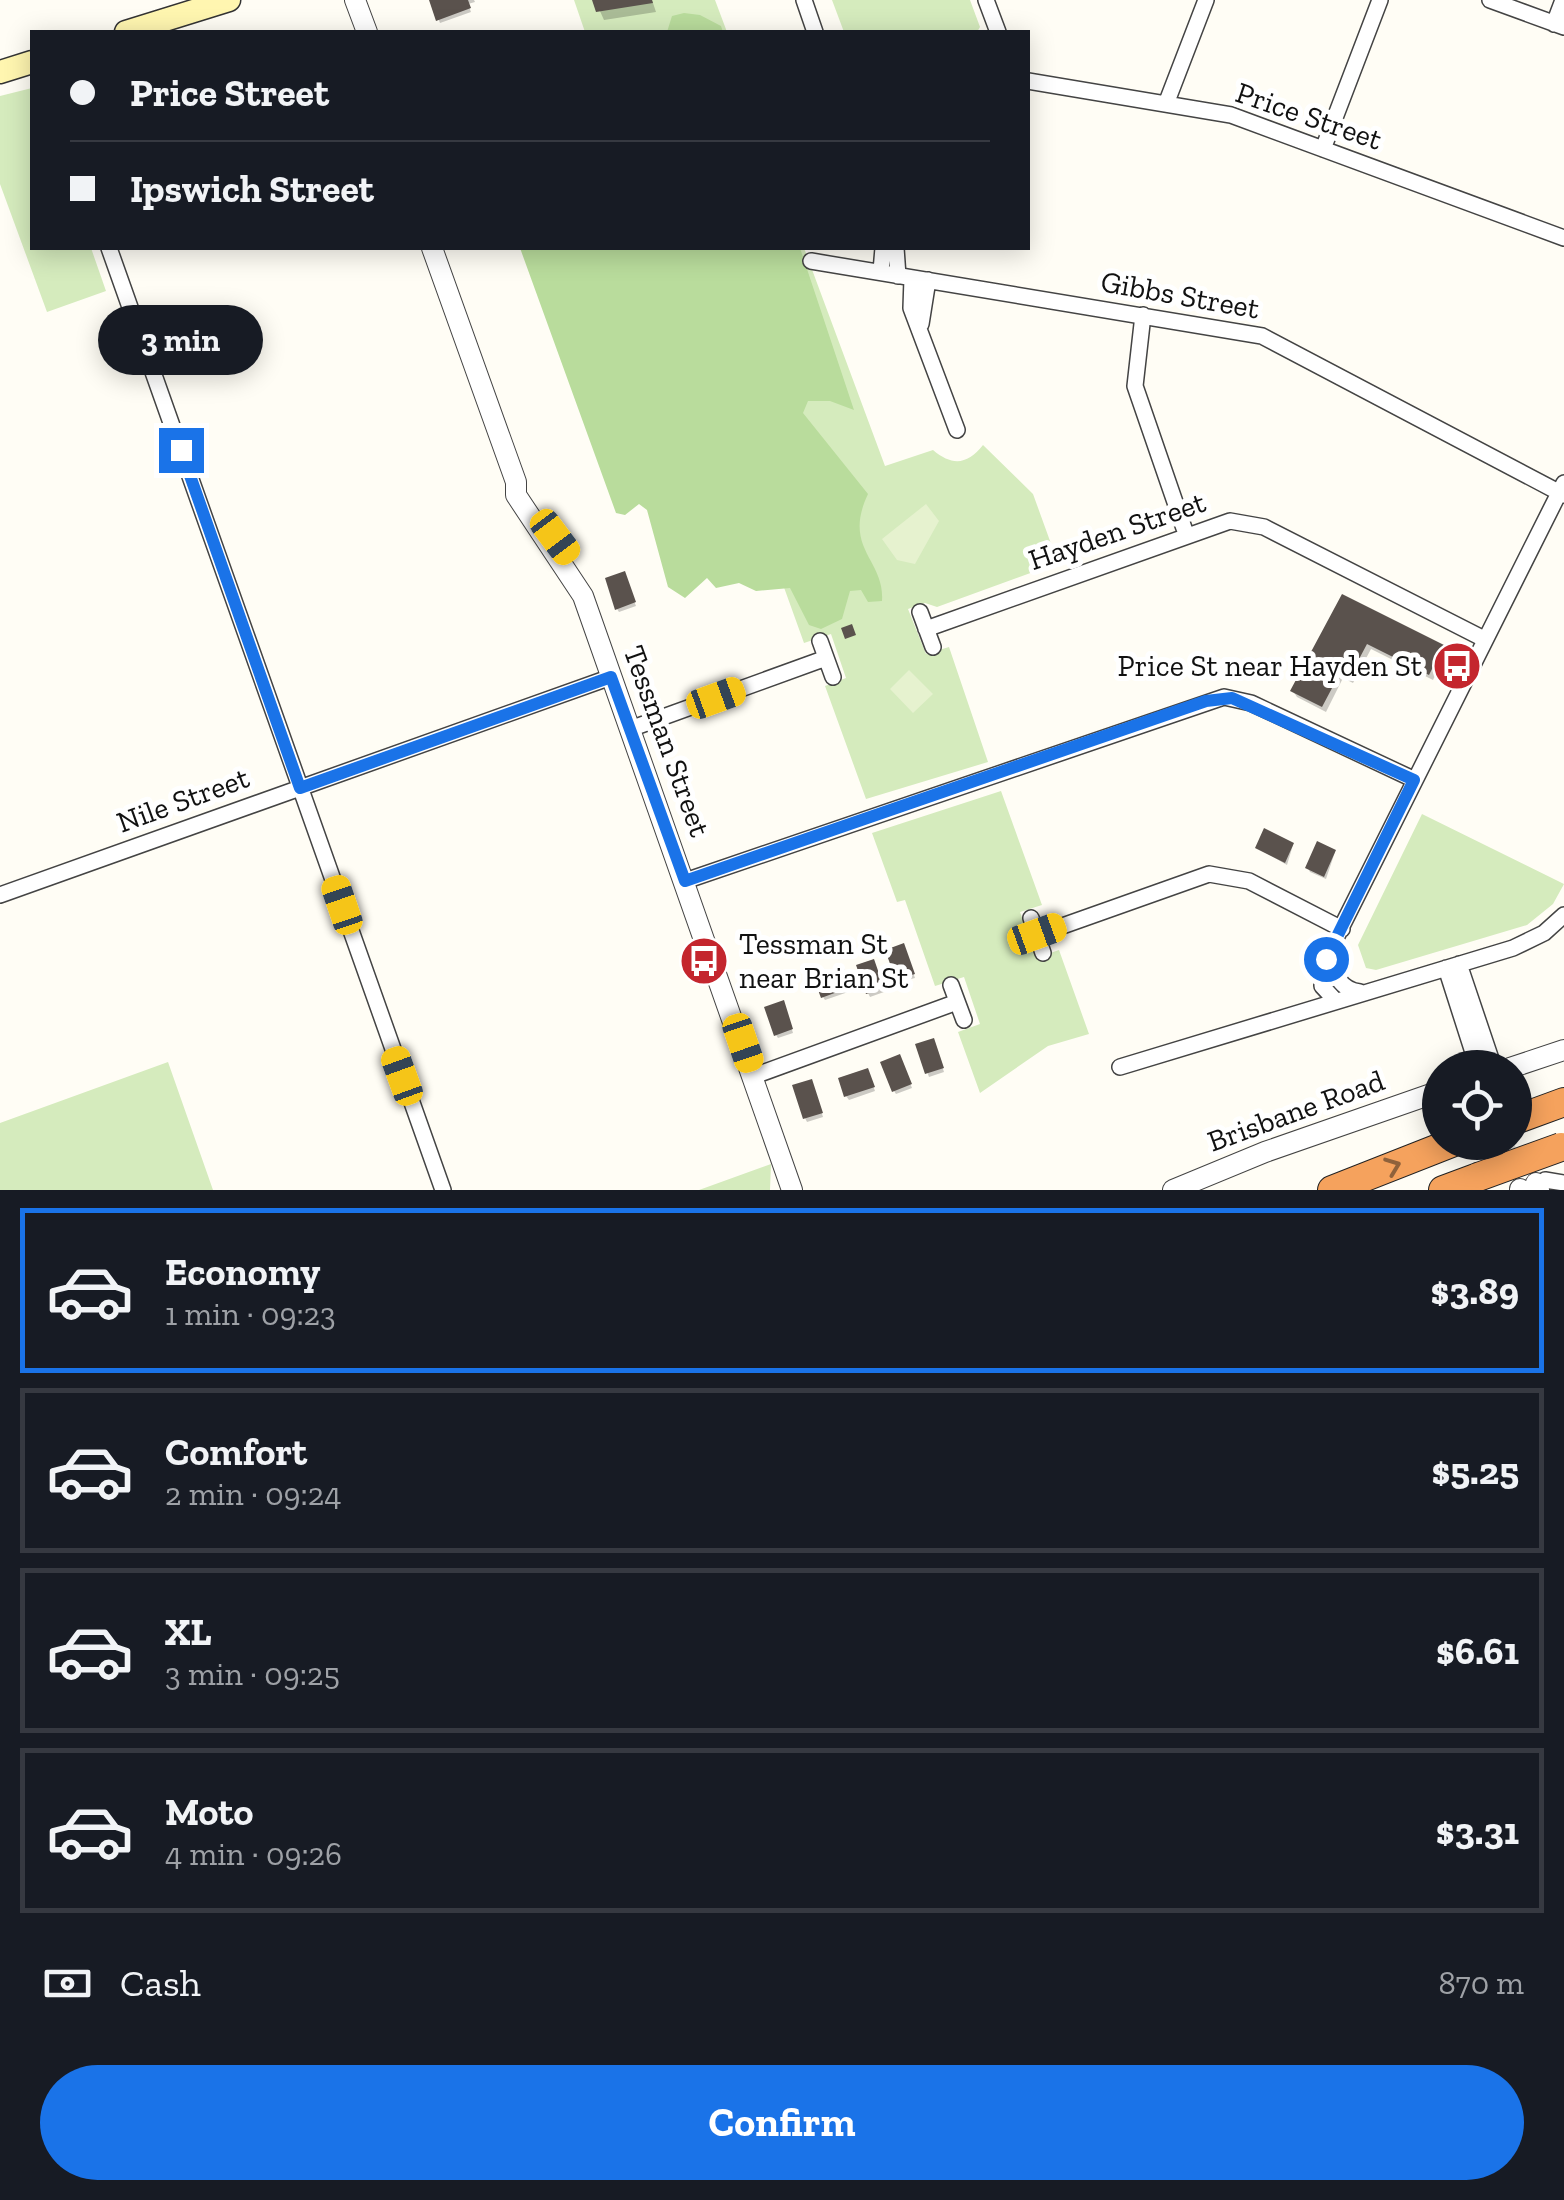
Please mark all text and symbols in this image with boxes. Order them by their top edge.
text: Price Street [130,70,329,116]
street label: Price Street [1231,74,1387,158]
text: Ipswich Street [130,166,374,212]
street label: Gibbs Street [1098,263,1262,327]
callout: 3 min [99,305,264,375]
text: 3 min [141,321,220,359]
route end [159,428,204,473]
street label: Hayden Street [1024,484,1210,578]
car [525,504,585,570]
bus stop icon: Price St near Hayden St [1431,640,1483,692]
street label: Tessman Street [616,641,718,841]
place label: Price St near Hayden St [1118,648,1422,684]
car [683,674,749,722]
street label: Nile Street [112,759,254,841]
car [318,872,366,938]
car [1004,910,1070,958]
place label: Tessman St near Brian St [739,926,908,996]
bus stop icon: Tessman St near Brian St [678,935,730,987]
route start [1304,937,1349,982]
car [719,1010,767,1076]
car [378,1043,426,1109]
map controls [1422,1050,1532,1160]
button: locate [1422,1050,1532,1160]
street label: Brisbane Road [1203,1062,1390,1160]
one-way arrow [1383,1158,1401,1178]
icon: car [45,1246,135,1336]
text: Economy [165,1249,320,1295]
text: $3.89 [1431,1268,1519,1314]
text: 1 min · 09:23 [165,1295,336,1333]
icon: car [45,1426,135,1516]
text: Comfort [165,1429,307,1475]
text: $5.25 [1432,1448,1519,1494]
text: 2 min · 09:24 [165,1475,342,1513]
icon: car [45,1606,135,1696]
text: XL [165,1609,212,1655]
text: $6.61 [1436,1628,1519,1674]
text: 3 min · 09:25 [165,1655,340,1693]
icon: car [45,1786,135,1876]
text: Moto [165,1789,253,1835]
text: $3.31 [1436,1808,1519,1854]
text: 4 min · 09:26 [165,1835,342,1873]
icon: cash [40,1956,95,2011]
text: Cash [120,1960,201,2006]
text: 870 m [1438,1964,1524,2002]
button: Confirm [40,2065,1524,2180]

